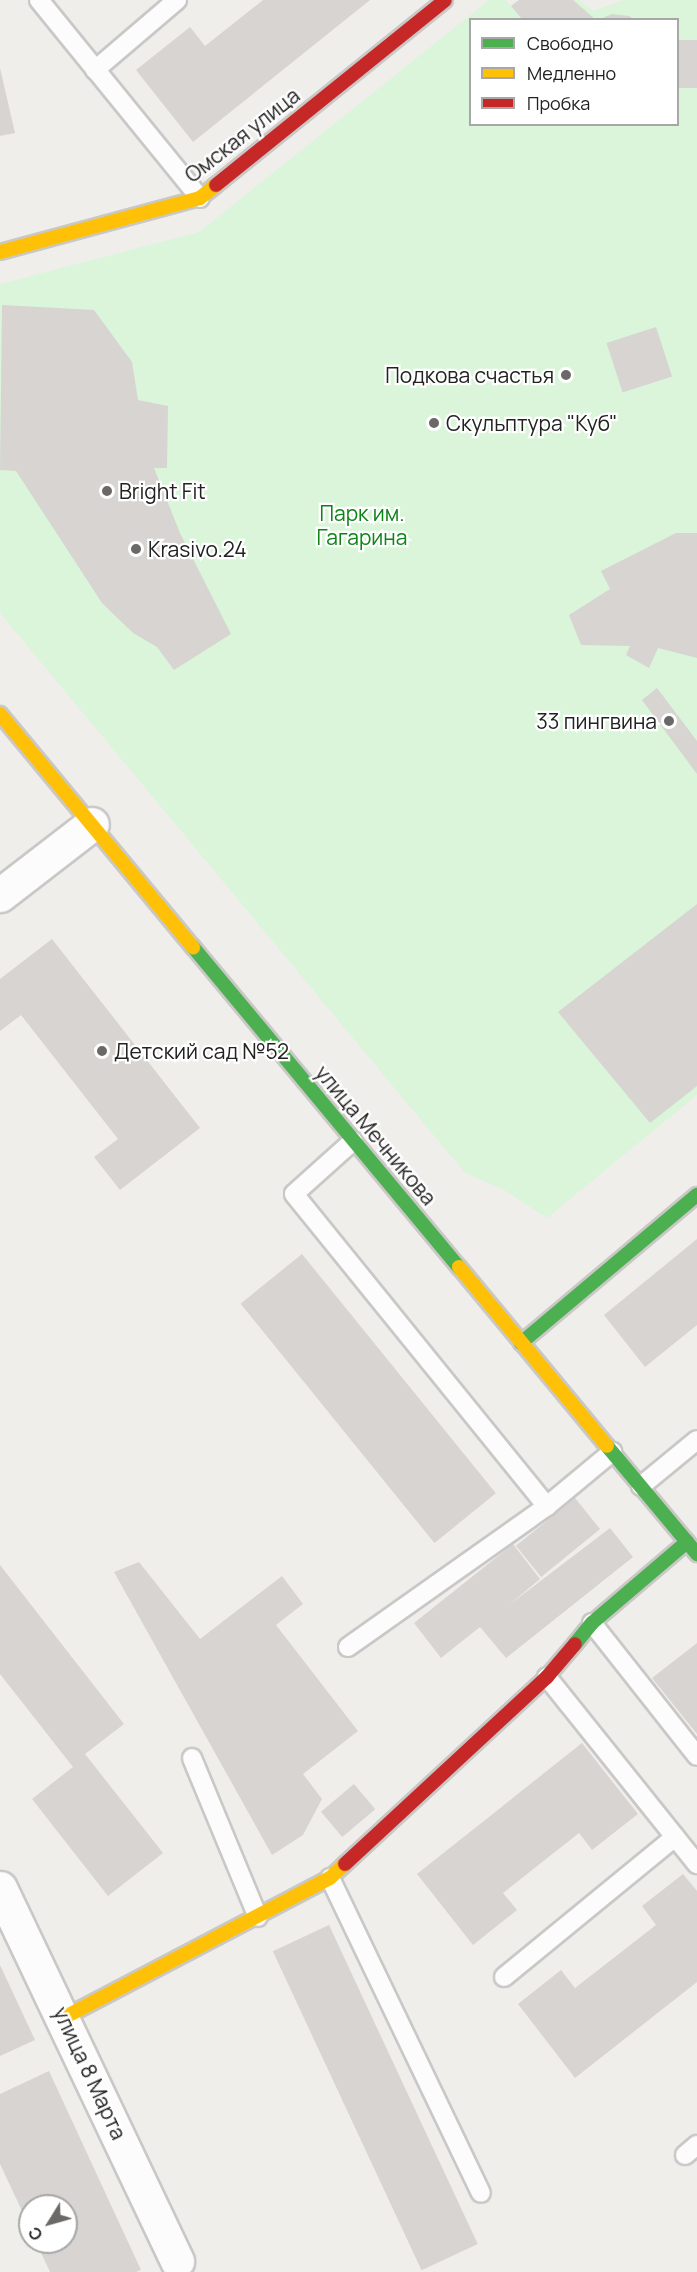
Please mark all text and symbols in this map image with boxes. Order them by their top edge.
legend [469,18,679,126]
text: Свободно [527,31,613,55]
text: Медленно [527,61,616,85]
street label: Омская улица [180,82,304,188]
text: Пробка [527,91,590,115]
place label: Подкова счастья [385,362,554,388]
marker: Подкова счастья [559,368,573,382]
place label: Скульптура "Куб" [446,410,618,436]
marker: Скульптура "Куб" [427,416,441,430]
place label: Bright Fit [119,478,206,504]
marker: Bright Fit [100,484,114,498]
park label: Парк им. Гагарина [317,500,407,550]
place label: Krasivo.24 [148,536,247,562]
marker: Krasivo.24 [129,542,143,556]
place label: 33 пингвина [536,708,657,734]
marker: 33 пингвина [662,714,676,728]
place label: Детский сад №52 [114,1038,289,1064]
marker: Детский сад №52 [95,1044,109,1058]
street label: улица Мечникова [310,1060,442,1210]
street label: улица 8 Марта [48,2003,132,2143]
north arrow [18,2194,78,2254]
text: С [23,2222,48,2245]

